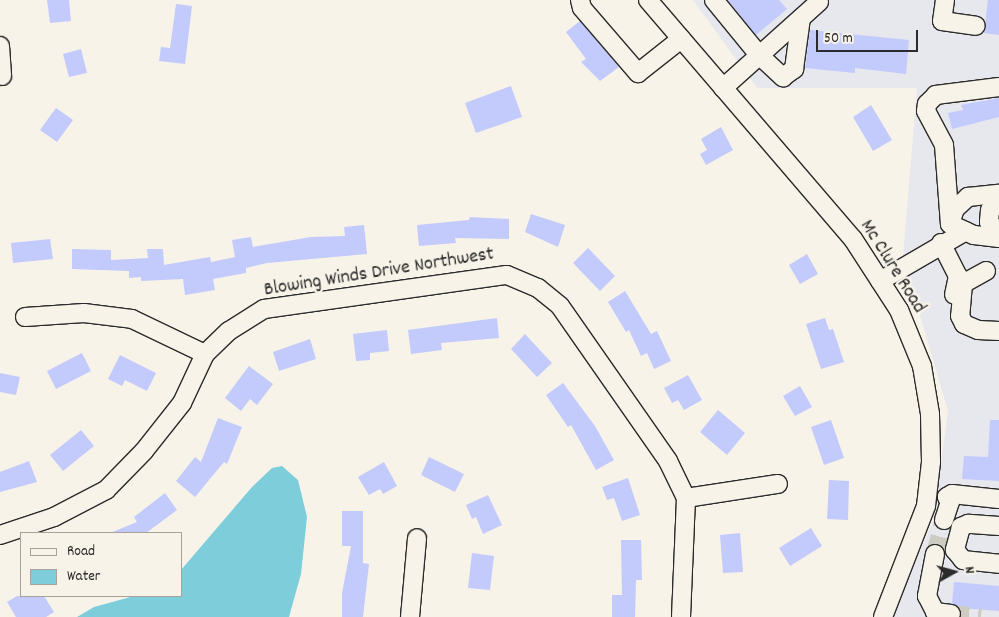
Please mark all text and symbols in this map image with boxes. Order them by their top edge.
scale bar [819,20,922,52]
text: 50 m [824,28,853,50]
street label: Mc Clure Road [854,216,930,318]
street label: Blowing Winds Drive Northwest [262,243,496,303]
legend [20,532,182,597]
text: Road [67,541,95,563]
north arrow [929,547,979,597]
text: Water [67,566,100,588]
text: N [959,566,979,575]

